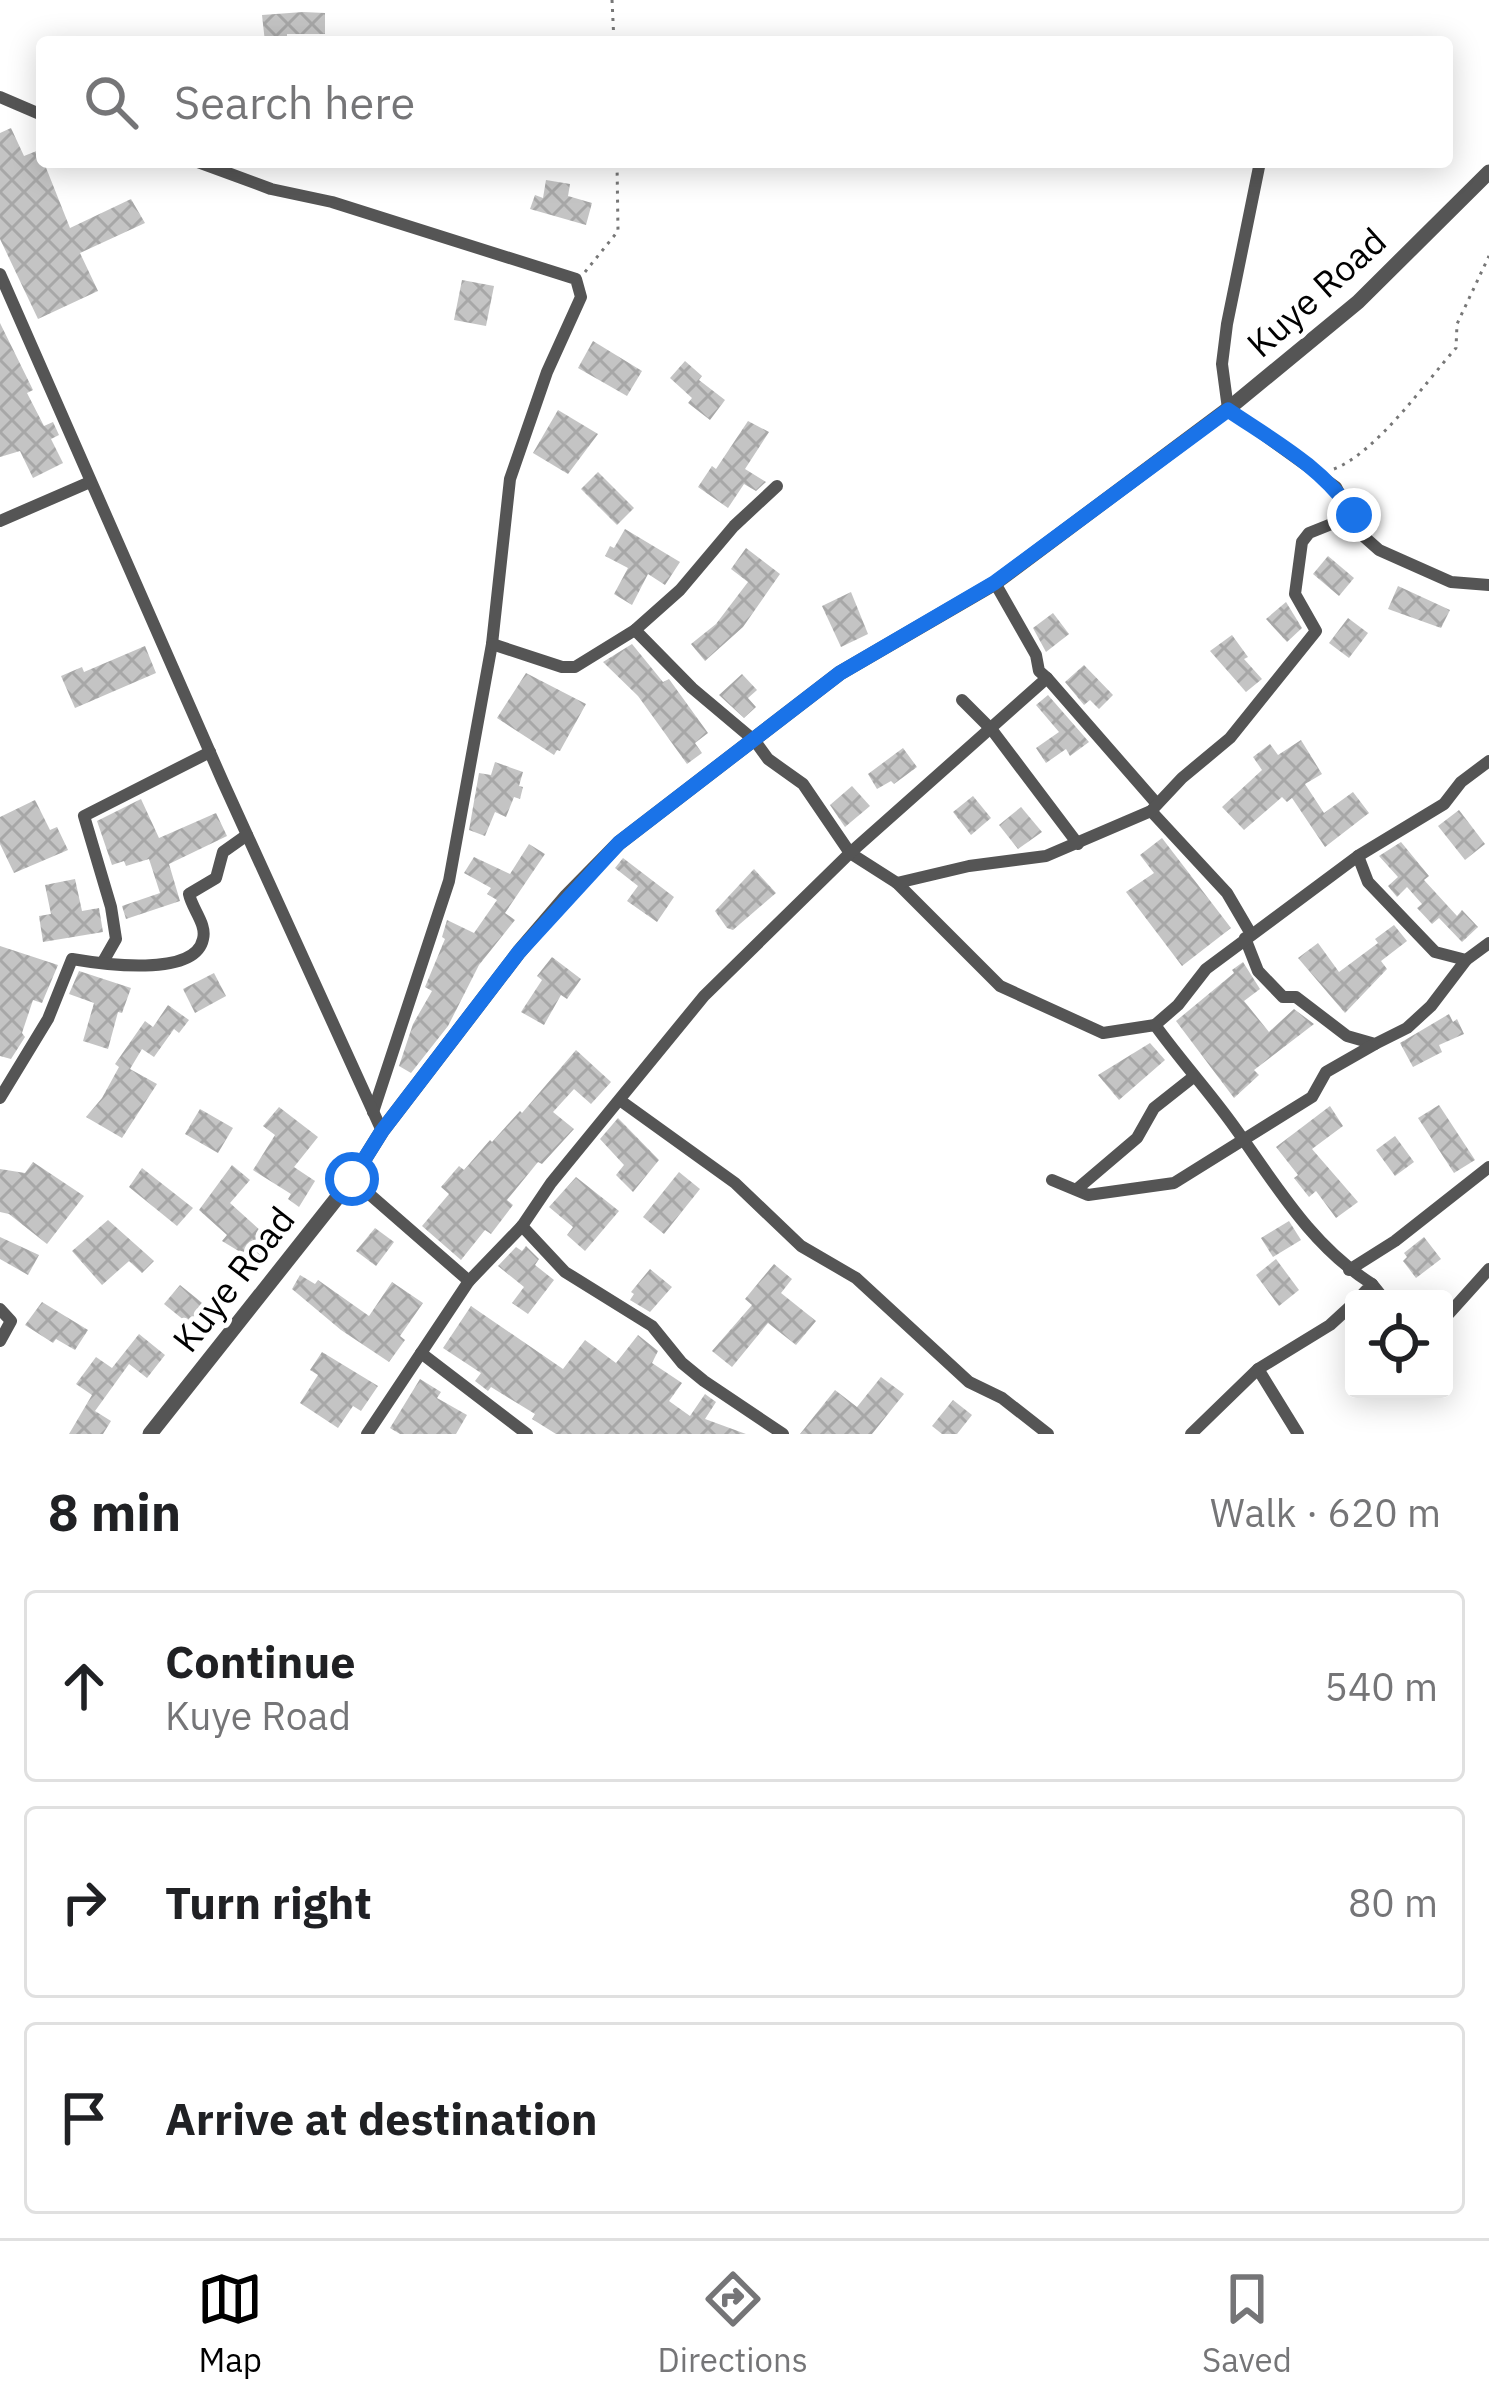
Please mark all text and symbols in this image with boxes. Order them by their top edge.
search box [36,36,1453,168]
icon: search [78,69,144,135]
text: Search here [174,73,415,131]
street label: Kuye Road [1236,217,1396,367]
route end [1327,488,1381,542]
route start [325,1152,379,1206]
street label: Kuye Road [162,1197,304,1361]
map controls [1345,1290,1453,1398]
button: locate [1345,1290,1453,1398]
text: 8 min [48,1479,181,1545]
text: Walk · 620 m [1210,1487,1441,1538]
text: Continue [165,1632,356,1690]
icon: ahead [51,1653,117,1719]
text: 540 m [1325,1661,1438,1712]
text: Kuye Road [165,1690,351,1741]
icon: right [51,1869,117,1935]
text: Turn right [165,1873,372,1931]
text: 80 m [1348,1877,1438,1928]
icon: arrive [51,2085,117,2151]
text: Arrive at destination [165,2089,598,2147]
tab: Map [197,2266,263,2381]
tab: Directions [658,2266,808,2381]
tab: Saved [1202,2266,1292,2381]

